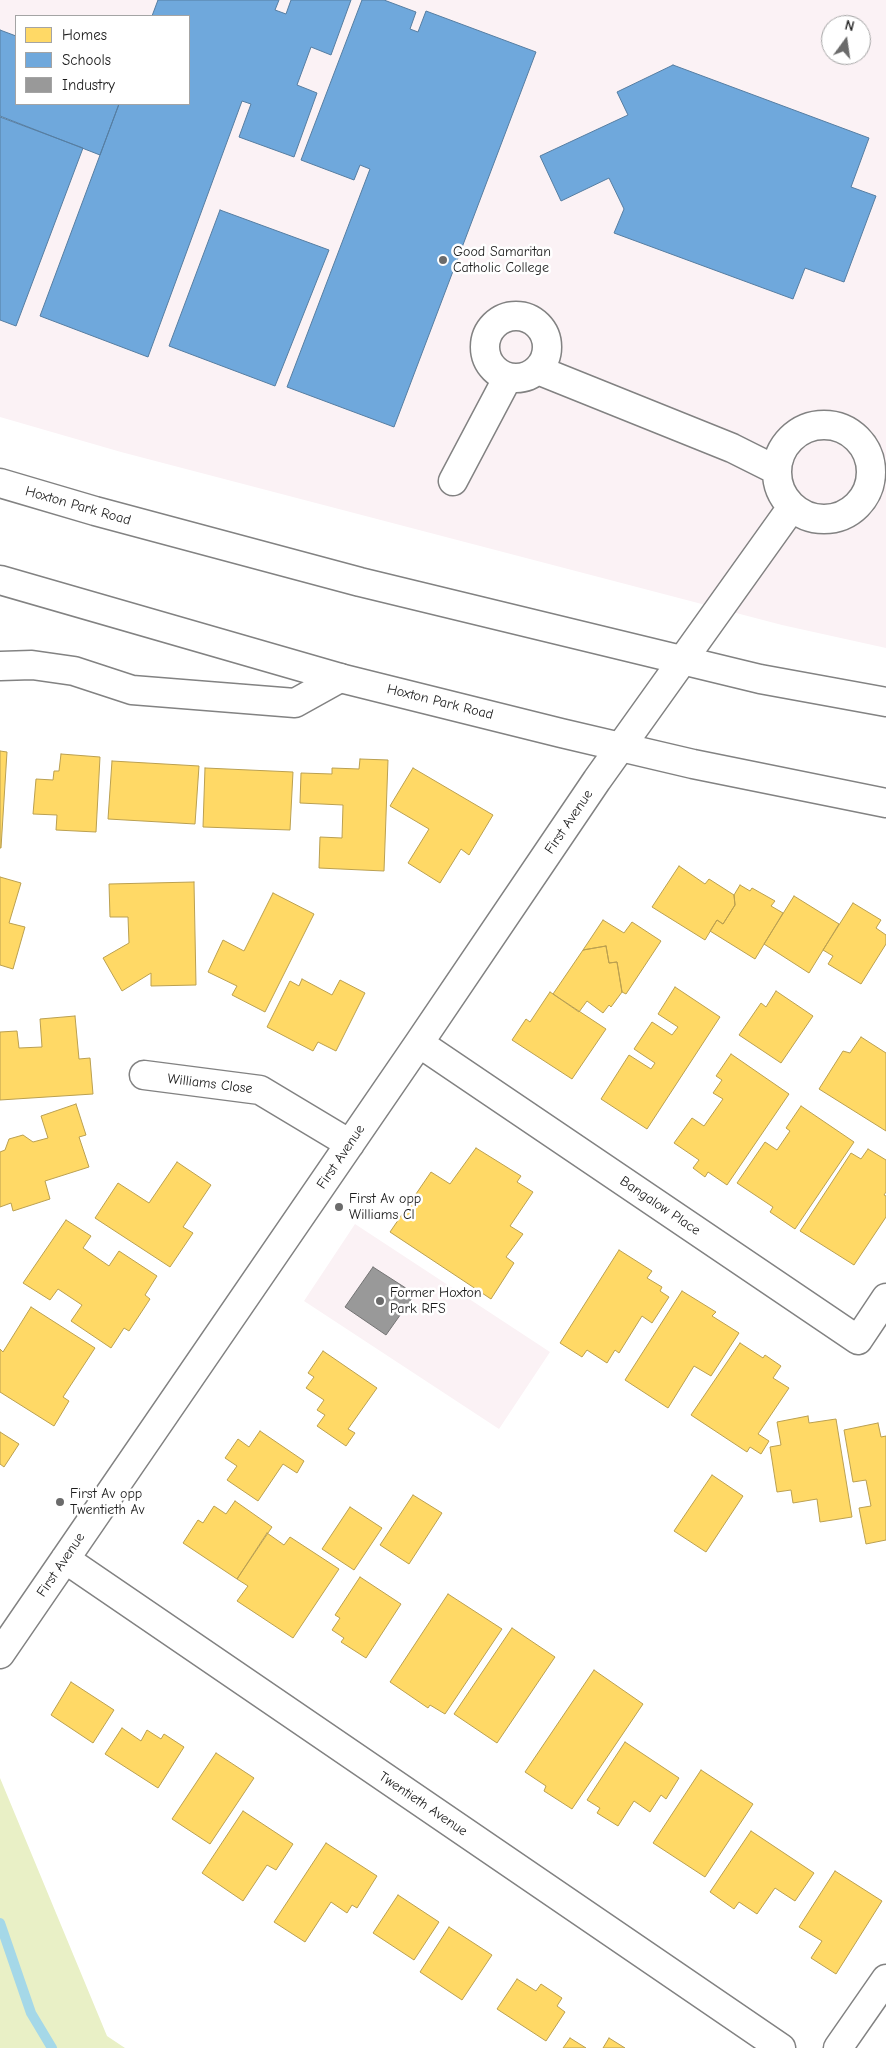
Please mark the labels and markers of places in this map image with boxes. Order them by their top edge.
place label: Good Samaritan Catholic College [453,244,551,276]
marker: Good Samaritan Catholic College [437,254,449,266]
place label: First Av opp Williams Cl [349,1191,421,1224]
marker: First Av opp Williams Cl [333,1201,345,1213]
place label: Former Hoxton Park RFS [390,1285,482,1318]
marker: Former Hoxton Park RFS [374,1295,386,1307]
place label: First Av opp Twentieth Av [70,1486,145,1518]
marker: First Av opp Twentieth Av [54,1496,66,1508]

